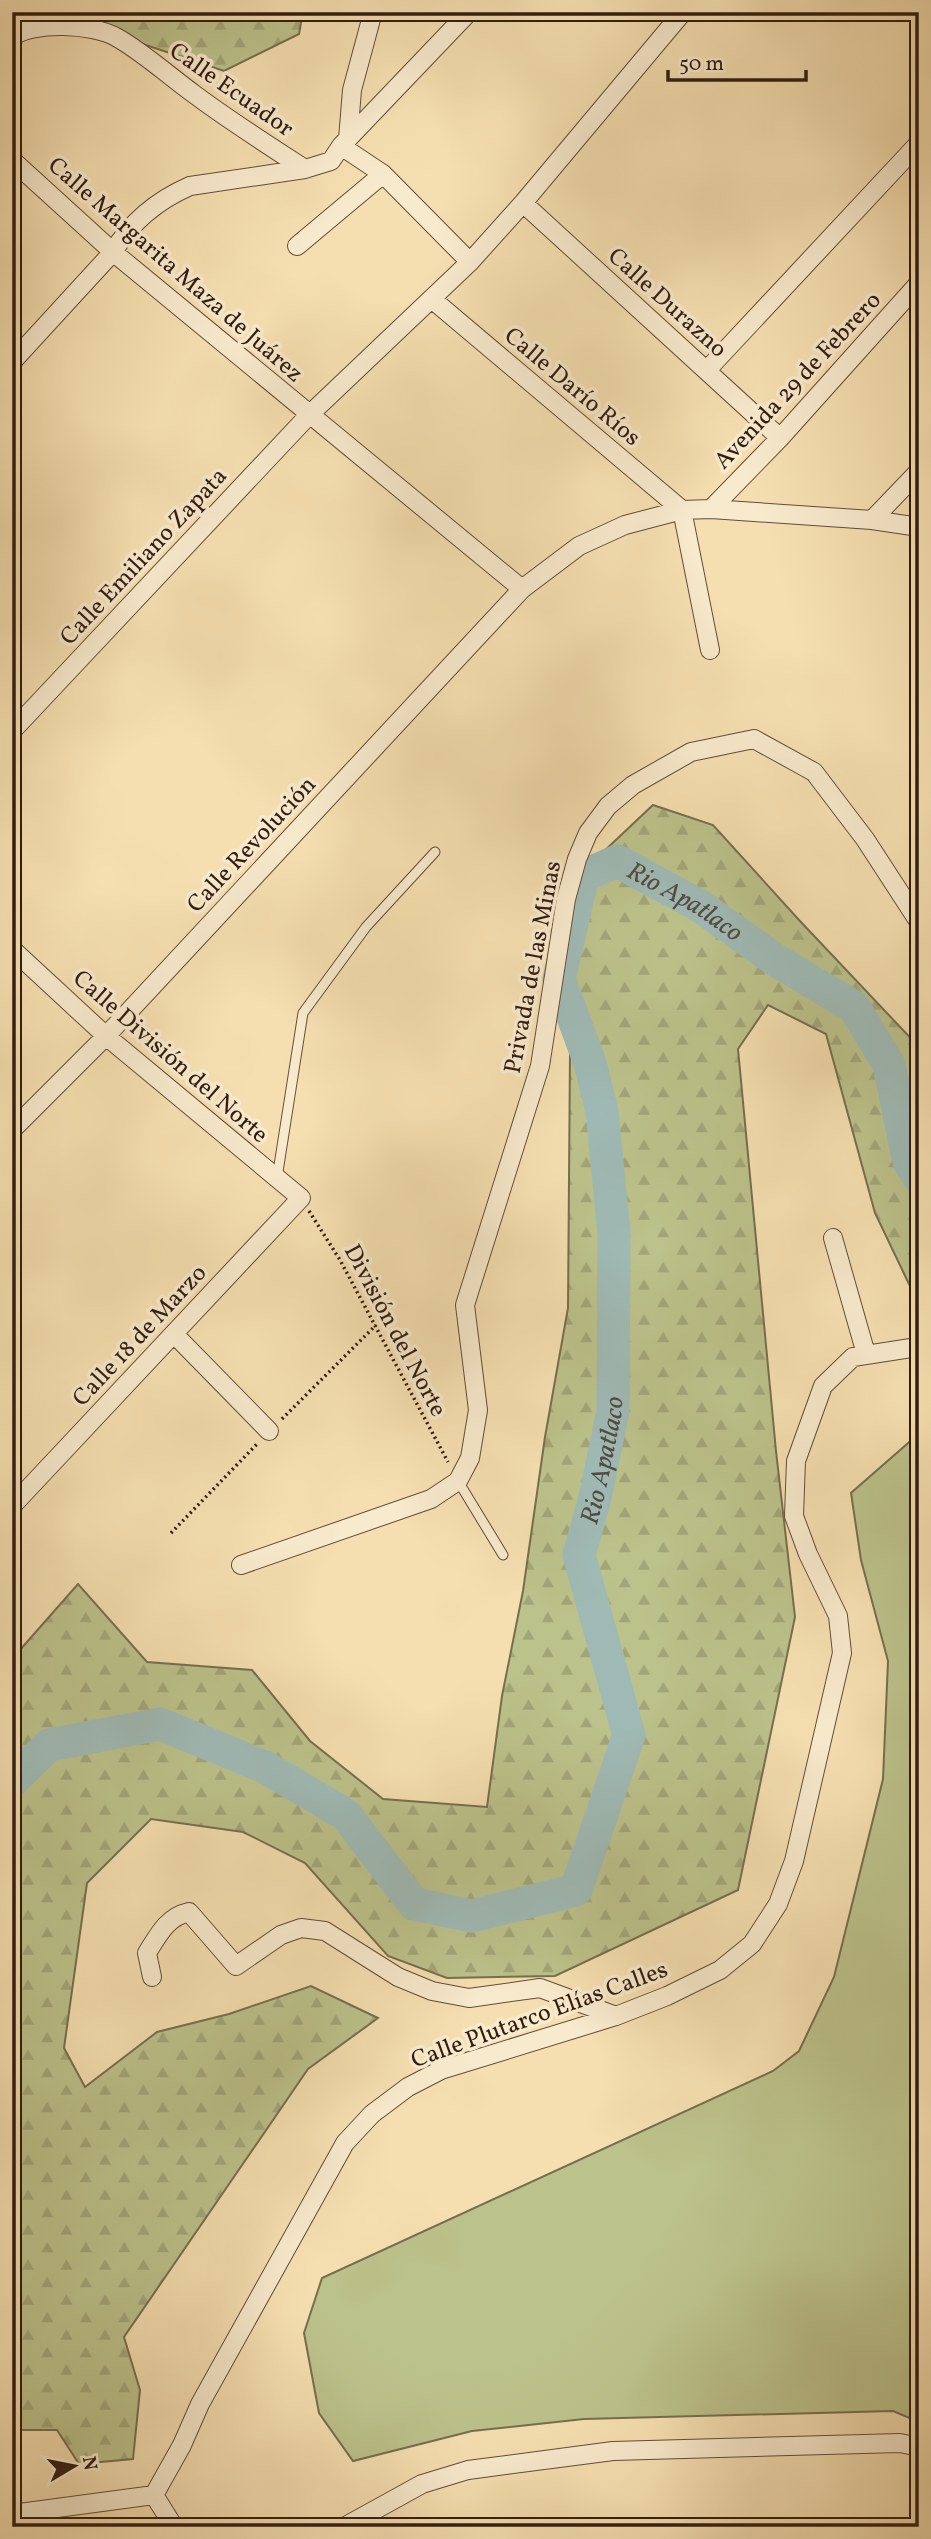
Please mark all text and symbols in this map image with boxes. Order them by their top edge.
street label: Calle Ecuador [162,35,300,146]
scale bar [668,38,807,82]
text: 50 m [679,50,724,79]
street label: Calle Margarita Maza de Juárez [39,150,310,391]
street label: Calle Durazno [599,241,734,366]
street label: Avenida 29 de Febrero [707,285,890,478]
street label: Calle Darío Ríos [496,320,647,455]
street label: Calle Emiliano Zapata [53,461,236,654]
street label: Calle Revolución [180,769,325,921]
water label: Rio Apatlaco [620,854,750,951]
street label: Privada de las Minas [497,858,571,1077]
street label: Calle División del Norte [64,963,275,1152]
street label: División del Norte [334,1239,454,1423]
street label: Calle 18 de Marzo [66,1258,215,1415]
water label: Rio Apatlaco [572,1396,633,1529]
street label: Calle Plutarco Elías Calles [407,1954,673,2078]
north arrow [38,2430,108,2500]
text: N [75,2454,103,2473]

